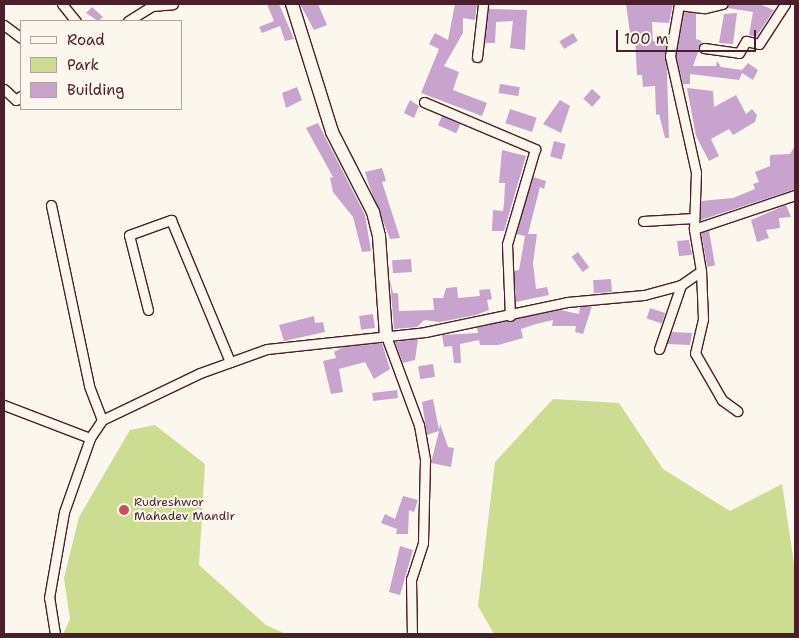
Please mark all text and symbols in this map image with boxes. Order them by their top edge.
legend [20,20,182,110]
scale bar [619,20,759,52]
text: 100 m [624,29,669,49]
text: Road [67,30,105,50]
text: Park [67,55,99,75]
text: Building [67,80,124,100]
place label: Rudreshwor Mahadev Mandir [134,496,235,524]
marker: Rudreshwor Mahadev Mandir [118,504,130,516]

